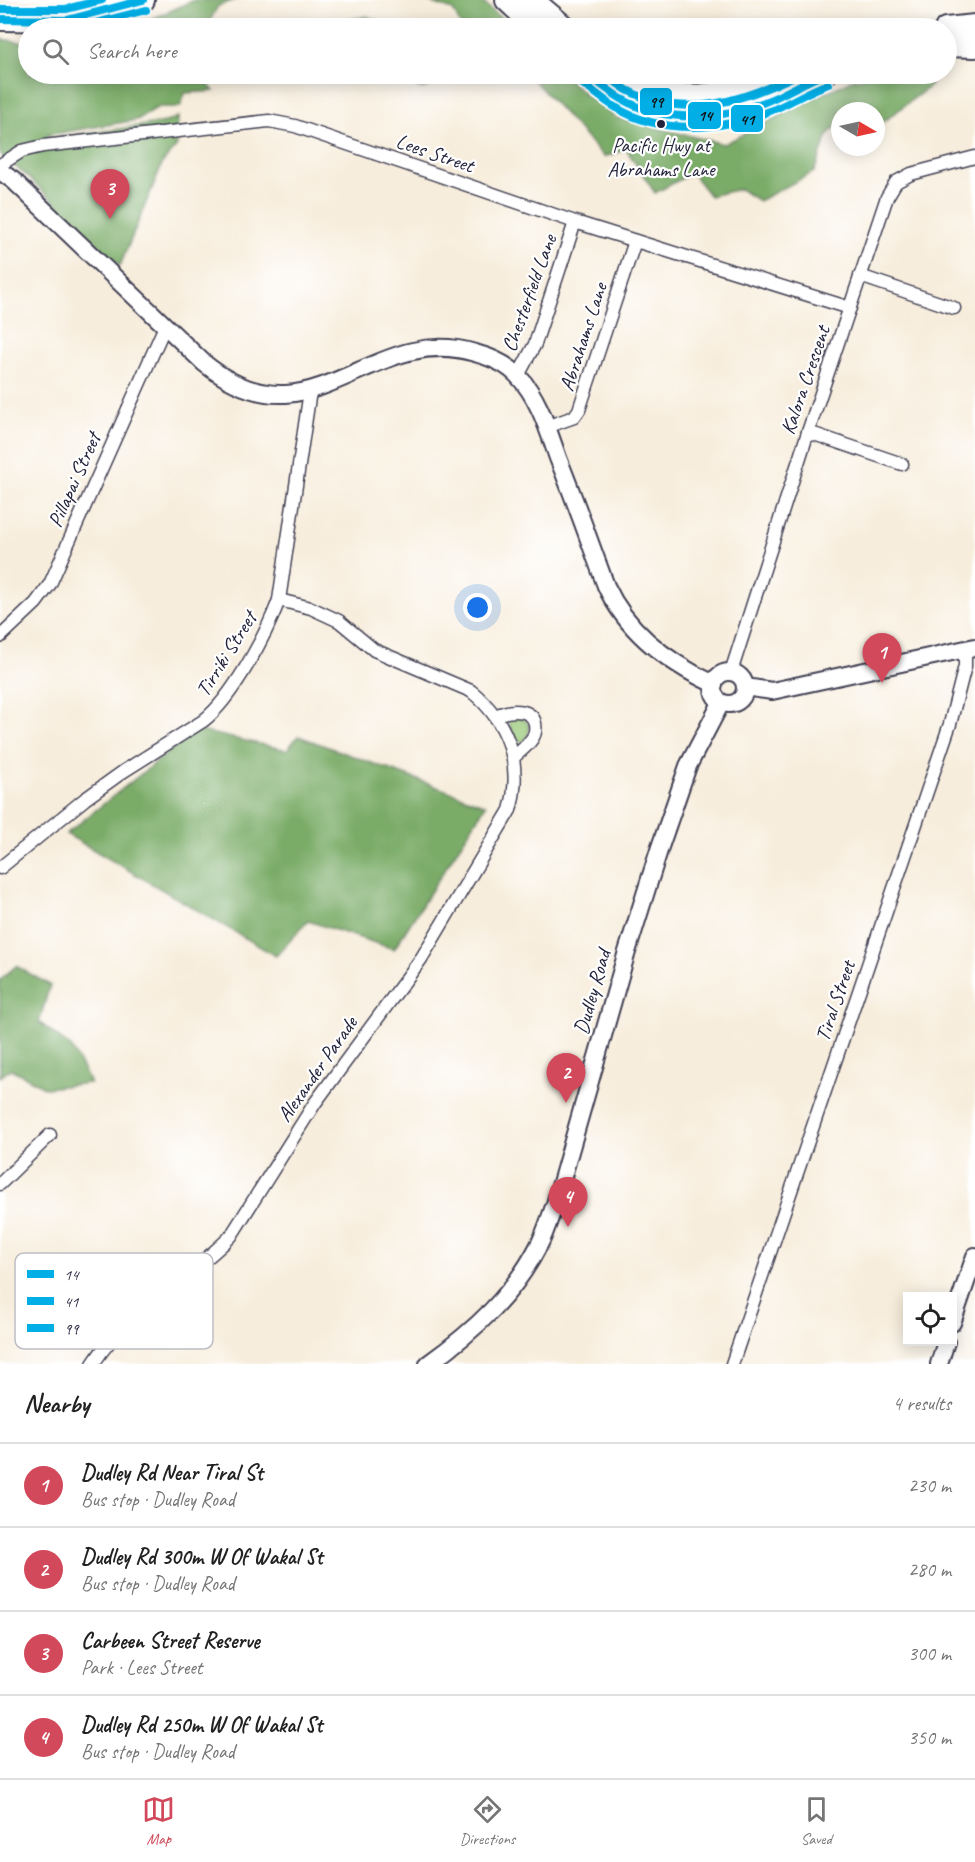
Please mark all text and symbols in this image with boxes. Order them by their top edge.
search box [18,18,957,84]
icon: search [39,35,72,68]
text: Search here [87,37,177,65]
line badge: 99 [639,87,673,116]
text: 99 [649,92,665,112]
line badge: 14 [687,101,722,130]
north arrow [831,102,885,156]
line badge: 41 [730,104,764,133]
text: 14 [698,106,714,126]
text: 41 [740,110,756,130]
marker: Pacific Hwy at Abrahams Lane [655,118,667,130]
street label: Lees Street [393,128,479,179]
place label: Pacific Hwy at Abrahams Lane [608,133,716,182]
pin: 3 [90,170,130,219]
street label: Chesterfield Lane [496,230,563,355]
street label: Abrahams Lane [553,278,613,394]
street label: Kalora Crescent [774,320,836,438]
street label: Pillapai Street [42,426,108,531]
your location [463,593,492,622]
street label: Tirriki Street [190,604,264,701]
pin: 1 [862,634,902,683]
street label: Dudley Road [568,943,617,1037]
street label: Tiral Street [809,955,862,1045]
street label: Alexander Parade [271,1010,364,1127]
pin: 2 [546,1054,586,1103]
pin: 4 [548,1178,588,1227]
legend [15,1253,213,1349]
text: 14 [64,1265,80,1285]
text: 41 [64,1292,79,1312]
map controls [903,1292,957,1346]
button: locate [903,1292,957,1346]
text: 99 [64,1319,80,1339]
text: Nearby [24,1387,89,1420]
text: 4 results [892,1391,951,1416]
text: Dudley Rd Near Tiral St [81,1459,263,1487]
text: 1 [39,1473,48,1498]
text: 230 m [908,1473,951,1498]
text: Bus stop · Dudley Road [81,1487,235,1512]
text: Dudley Rd 300m W Of Wakal St [81,1543,323,1571]
text: 2 [39,1557,48,1582]
text: 280 m [908,1557,951,1582]
text: Bus stop · Dudley Road [81,1571,235,1596]
text: Carbeen Street Reserve [81,1627,260,1655]
text: 3 [39,1641,48,1666]
text: 300 m [908,1641,951,1666]
text: Park · Lees Street [81,1655,202,1680]
text: Dudley Rd 250m W Of Wakal St [81,1711,322,1739]
text: 4 [39,1725,48,1750]
text: 350 m [908,1725,951,1750]
text: Bus stop · Dudley Road [81,1739,235,1764]
tab: Map [142,1793,175,1849]
tab: Directions [460,1793,515,1849]
tab: Saved [800,1793,833,1849]

